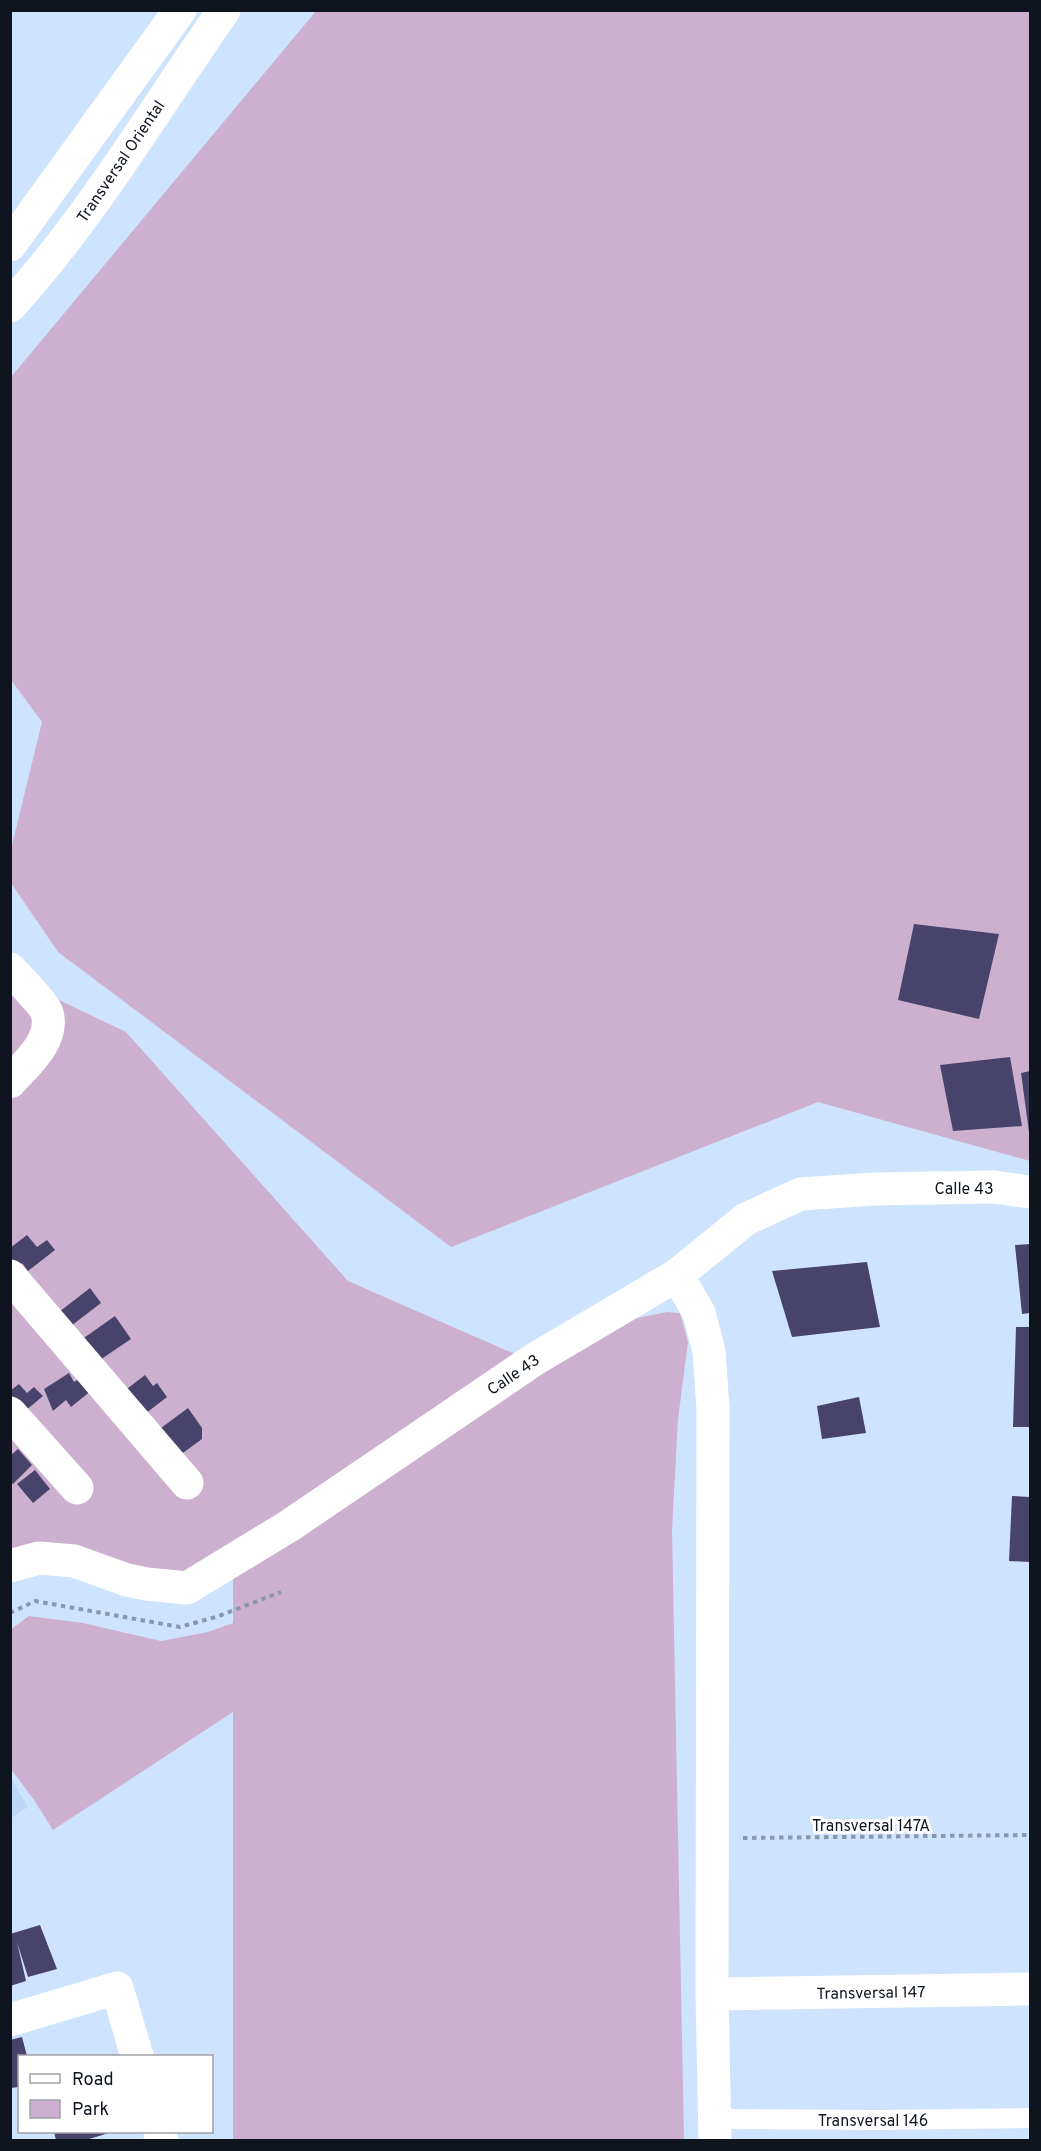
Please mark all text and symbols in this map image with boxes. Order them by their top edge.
street label: Transversal Oriental [73,97,170,227]
street label: Calle 43 [934,1180,994,1200]
street label: Calle 43 [484,1351,544,1400]
street label: Transversal 147A [812,1817,930,1837]
street label: Transversal 147 [816,1983,926,2005]
legend [18,2055,213,2133]
text: Road [72,2069,114,2092]
text: Park [72,2099,109,2122]
street label: Transversal 146 [818,2112,928,2132]

